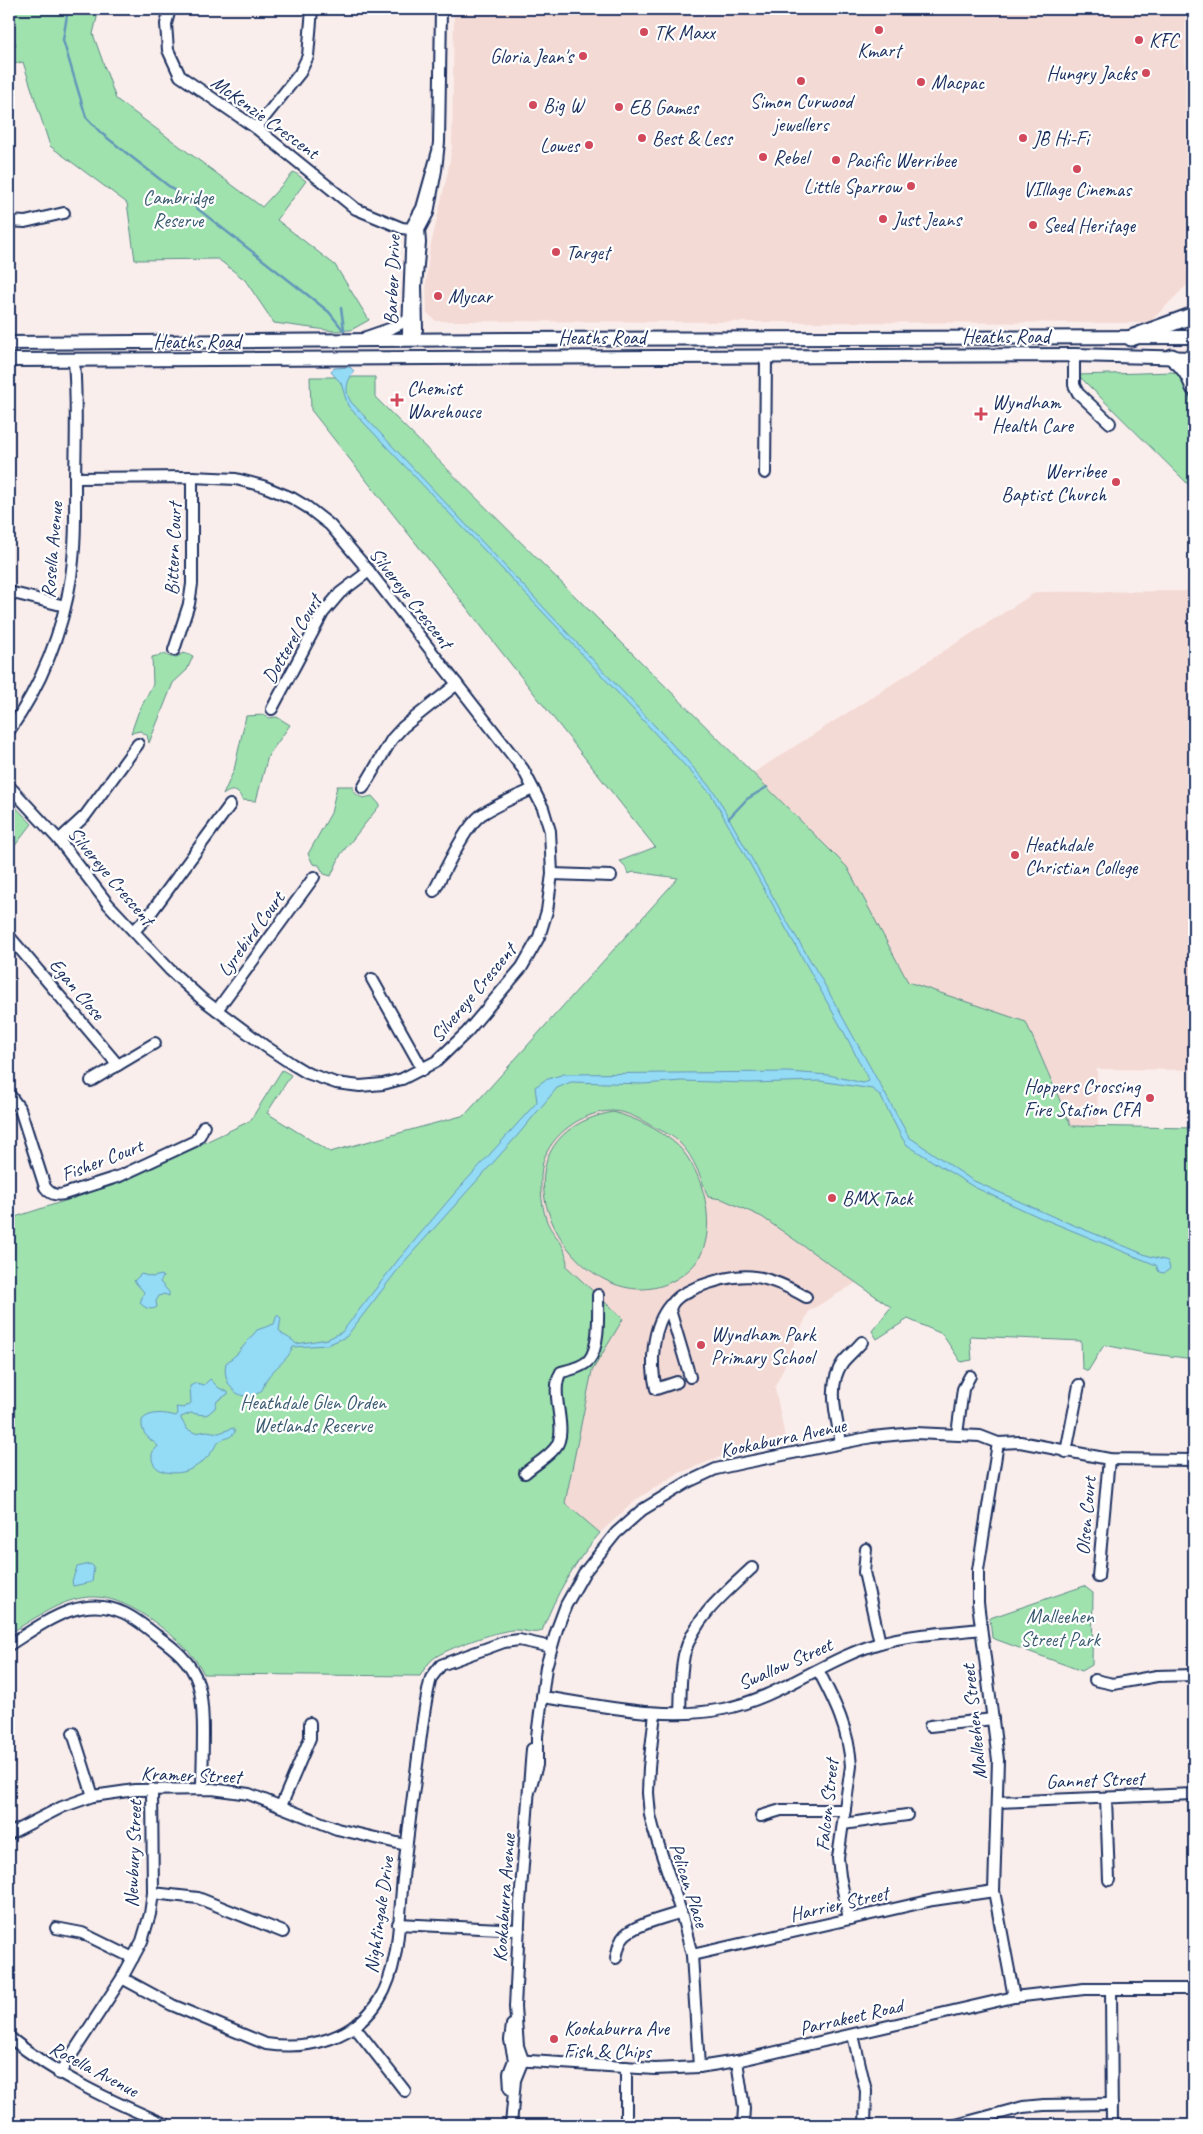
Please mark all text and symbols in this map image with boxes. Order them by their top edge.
place label: TK Maxx [654,20,717,45]
marker: Kmart [873,24,885,36]
marker: TK Maxx [638,26,650,38]
place label: KFC [1149,28,1180,53]
marker: KFC [1133,34,1145,46]
place label: Kmart [857,38,904,63]
place label: Gloria Jean's [490,44,575,69]
marker: Gloria Jean's [577,50,589,62]
place label: Hungry Jacks [1047,61,1138,86]
marker: Hungry Jacks [1140,67,1152,79]
street label: McKenzie Crescent [206,70,326,166]
place label: Macpac [931,70,985,95]
marker: Simon Curwood jewellers [795,75,807,87]
marker: Macpac [915,76,927,88]
place label: Simon Curwood jewellers [750,89,855,137]
place label: Big W [543,93,586,118]
place label: EB Games [629,95,700,120]
marker: Big W [527,99,539,111]
marker: EB Games [613,101,625,113]
place label: Best & Less [652,126,734,151]
place label: JB Hi-Fi [1032,126,1091,151]
marker: Best & Less [636,132,648,144]
marker: JB Hi-Fi [1017,132,1029,144]
place label: Lowes [540,133,581,158]
marker: Lowes [583,139,595,151]
place label: Rebel [773,145,812,170]
place label: Pacific Werribee [846,148,957,173]
marker: Rebel [757,151,769,163]
marker: Pacific Werribee [830,154,842,166]
marker: VIllage Cinemas [1071,163,1083,175]
place label: Little Sparrow [804,174,903,199]
place label: VIllage Cinemas [1023,177,1133,202]
marker: Little Sparrow [905,180,917,192]
park label: Cambridge Reserve [143,185,215,233]
place label: Just Jeans [892,207,963,232]
marker: Just Jeans [877,213,889,225]
place label: Seed Heritage [1043,213,1136,238]
marker: Seed Heritage [1027,219,1039,231]
street label: Barber Drive [378,233,406,325]
place label: Target [566,240,613,265]
marker: Target [550,246,562,258]
place label: Mycar [448,284,494,309]
marker: Mycar [432,290,444,302]
street label: Heaths Road [962,324,1053,349]
street label: Heaths Road [558,325,649,350]
street label: Heaths Road [153,329,244,354]
place label: Chemist Warehouse [407,376,482,424]
place label: Wyndham Health Care [992,390,1075,438]
marker: Chemist Warehouse [391,394,403,406]
marker: Wyndham Health Care [974,407,988,421]
place label: Werribee Baptist Church [1001,459,1107,507]
marker: Werribee Baptist Church [1110,476,1122,488]
street label: Rosella Avenue [35,499,69,599]
street label: Bittern Court [159,499,187,596]
street label: Silvereye Crescent [364,542,460,656]
street label: Dotterel Court [257,587,329,688]
street label: Silvereye Crescent [62,821,162,933]
place label: Heathdale Christian College [1025,832,1139,880]
marker: Heathdale Christian College [1009,849,1021,861]
street label: Lyrebird Court [212,885,292,981]
street label: Silvereye Crescent [424,936,524,1048]
street label: Egan Close [44,953,111,1026]
place label: Hoppers Crossing Fire Station CFA [1024,1074,1142,1122]
marker: Hoppers Crossing Fire Station CFA [1144,1092,1156,1104]
street label: Fisher Court [58,1132,148,1187]
place label: BMX Tack [842,1186,914,1211]
marker: BMX Tack [826,1192,838,1204]
place label: Wyndham Park Primary School [711,1322,817,1370]
marker: Wyndham Park Primary School [695,1339,707,1351]
park label: Heathdale Glen Orden Wetlands Reserve [240,1390,387,1438]
street label: Kookaburra Avenue [718,1412,850,1464]
street label: Olsen Court [1070,1473,1102,1556]
park label: Malleehen Street Park [1020,1604,1101,1652]
street label: Swallow Street [734,1631,838,1696]
street label: Malleehen Street [955,1661,992,1781]
street label: Falcon Street [810,1755,845,1852]
street label: Kramer Street [141,1761,245,1789]
street label: Gannet Street [1046,1766,1148,1794]
street label: Newbury Street [119,1798,147,1908]
street label: Kookaburra Avenue [487,1832,521,1963]
street label: Pelican Place [664,1840,715,1932]
street label: Nightingale Drive [358,1854,400,1975]
street label: Harrier Street [787,1880,894,1927]
street label: Parrakeet Road [797,1992,908,2041]
place label: Kookaburra Ave Fish & Chips [564,2016,671,2064]
marker: Kookaburra Ave Fish & Chips [548,2033,560,2045]
street label: Rosella Avenue [45,2035,144,2103]

